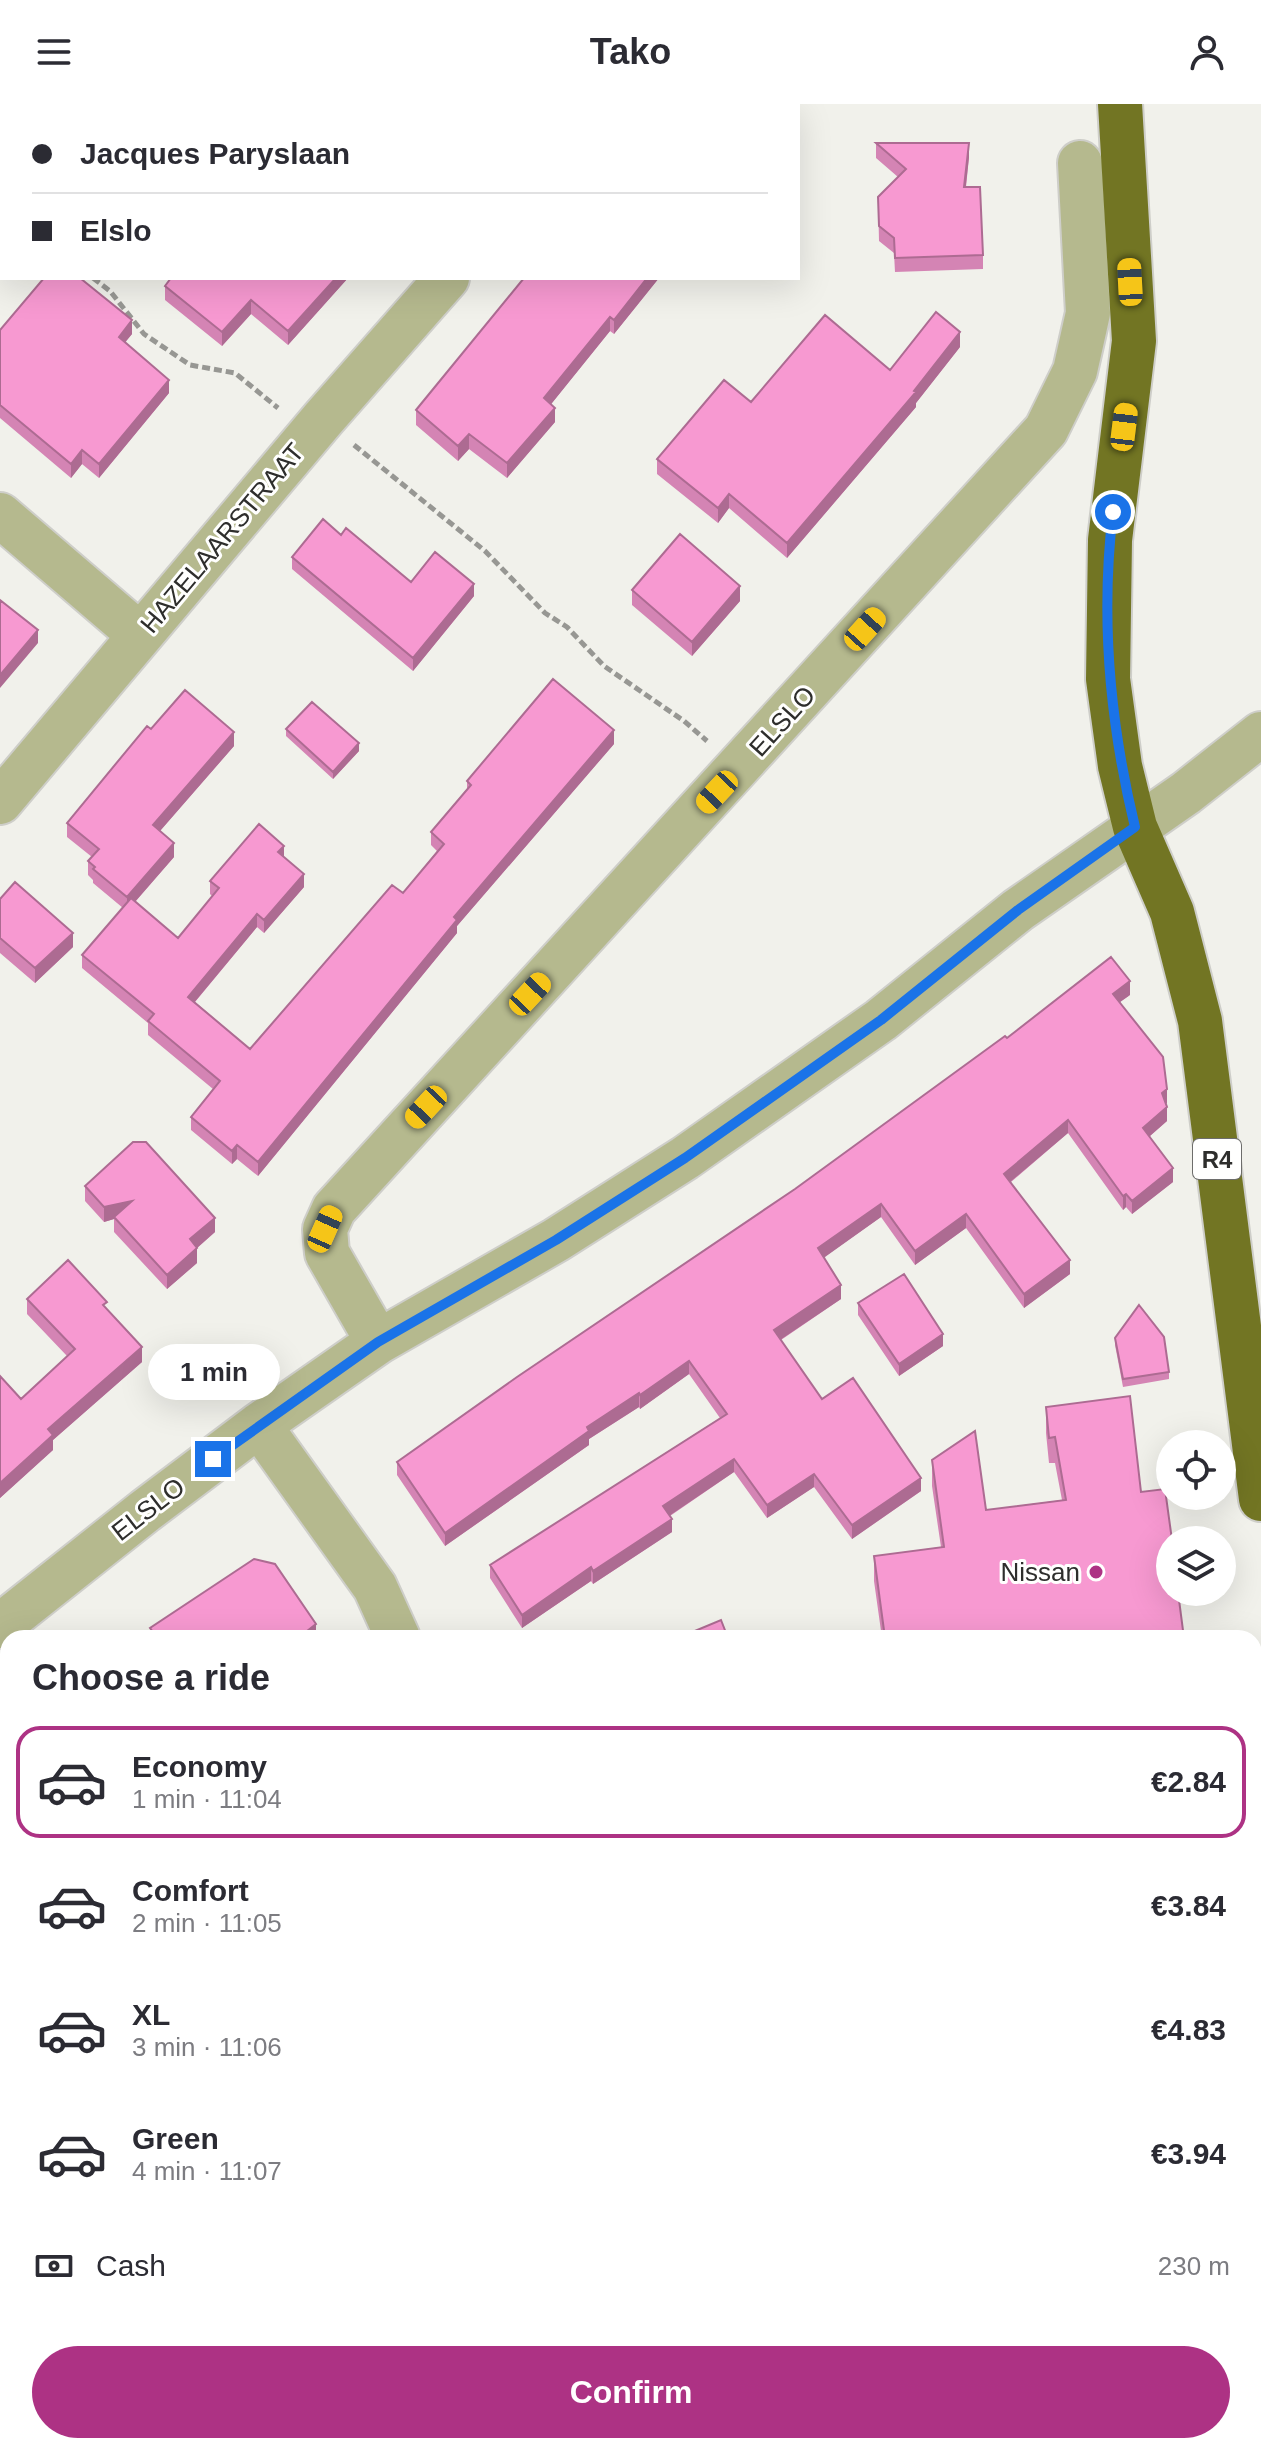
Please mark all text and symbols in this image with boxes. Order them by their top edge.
icon: menu [32,30,76,74]
icon: person [1185,30,1229,74]
text: Tako [590,31,671,72]
text: Jacques Paryslaan [80,137,350,170]
text: Elslo [80,214,152,247]
car [1117,257,1143,307]
car [1109,402,1139,452]
street label: HAZELAARSTRAAT [134,437,310,639]
route start [1095,494,1131,530]
car [840,603,890,655]
street label: ELSLO [743,680,821,762]
car [692,766,742,818]
car [505,968,555,1020]
car [401,1081,451,1133]
road number: R4 [1193,1139,1241,1179]
car [304,1202,346,1256]
callout: 1 min [147,1343,279,1399]
text: 1 min [180,1357,248,1387]
map controls [1156,1430,1236,1606]
button: locate [1156,1430,1236,1510]
route end [195,1441,231,1477]
street label: ELSLO [106,1471,190,1547]
button: layers [1156,1526,1236,1606]
place label: Nissan [1001,1557,1080,1587]
marker: Nissan [1087,1563,1105,1581]
text: Choose a ride [32,1657,270,1698]
icon: car [36,1746,108,1818]
text: Economy [132,1750,267,1783]
text: €2.84 [1151,1765,1226,1798]
text: 1 min · 11:04 [132,1784,282,1814]
icon: car [36,1870,108,1942]
text: Comfort [132,1874,249,1907]
text: €3.84 [1151,1889,1226,1922]
text: 2 min · 11:05 [132,1908,282,1938]
icon: car [36,1994,108,2066]
text: XL [132,1998,170,2031]
text: €4.83 [1151,2013,1226,2046]
text: 3 min · 11:06 [132,2032,282,2062]
icon: car [36,2118,108,2190]
text: Green [132,2122,219,2155]
text: €3.94 [1151,2137,1226,2170]
text: 4 min · 11:07 [132,2156,282,2186]
icon: cash [32,2244,76,2288]
text: Cash [96,2249,166,2282]
text: 230 m [1158,2251,1230,2281]
button: Confirm [32,2346,1230,2438]

